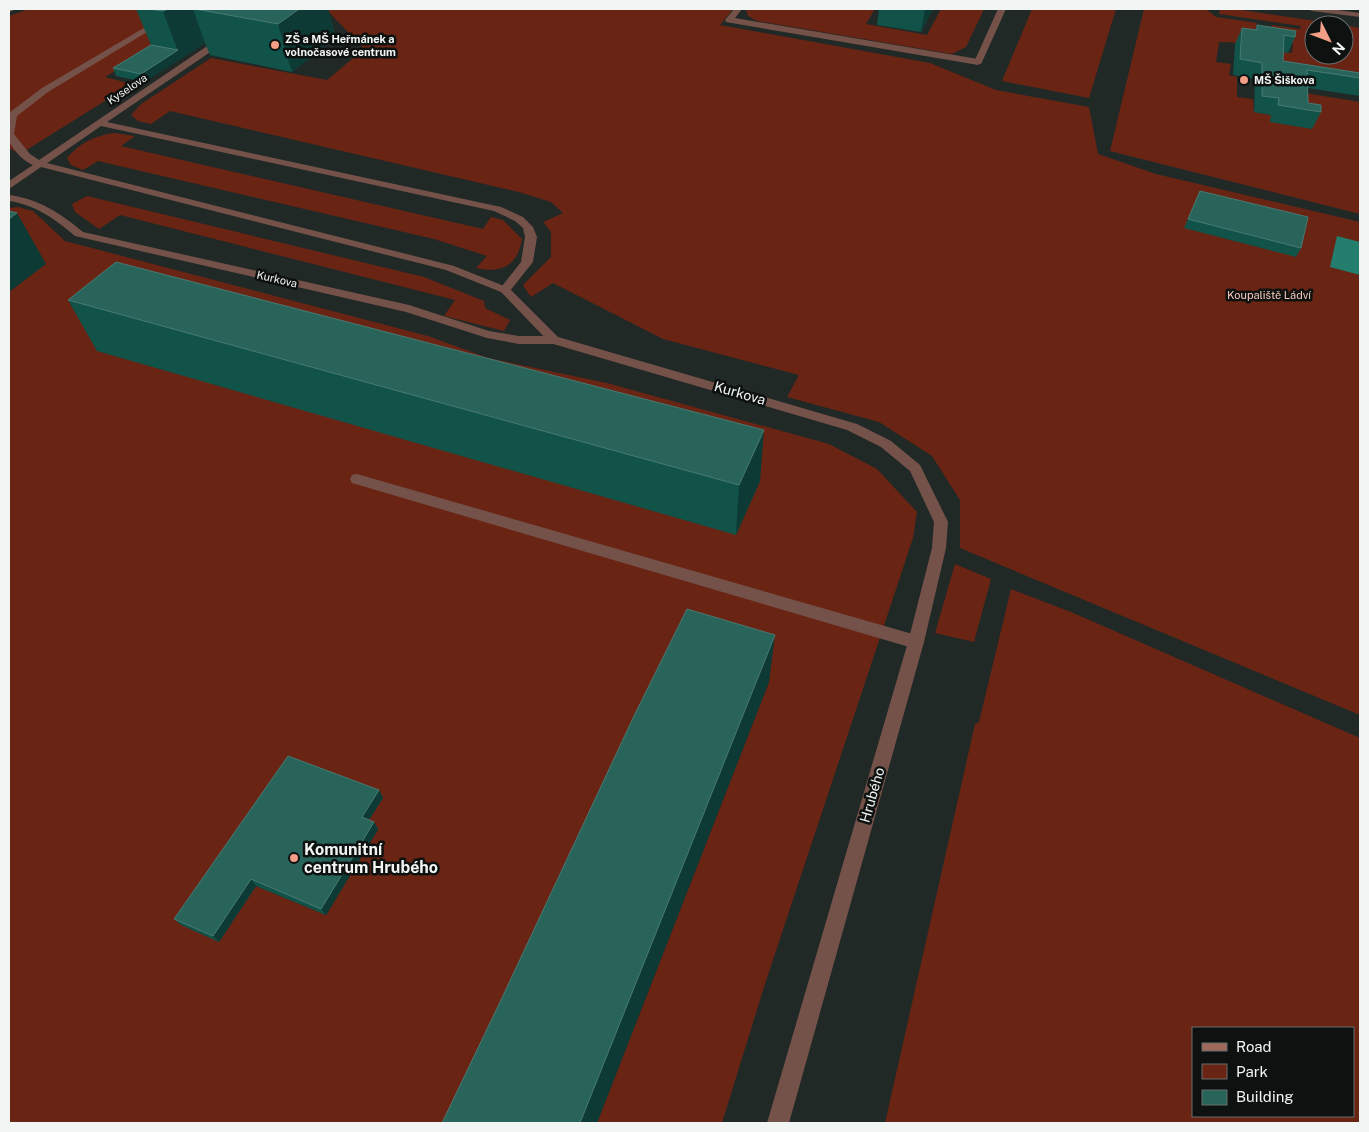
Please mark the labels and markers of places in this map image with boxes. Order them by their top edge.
place label: ZŠ a MŠ Heřmánek a volnočasové centrum [285,32,396,58]
marker: ZŠ a MŠ Heřmánek a volnočasové centrum [269,39,281,51]
place label: MŠ Šiškova [1254,73,1315,86]
marker: MŠ Šiškova [1238,74,1250,86]
place label: Komunitní centrum Hrubého [304,840,438,877]
marker: Komunitní centrum Hrubého [288,852,300,864]

